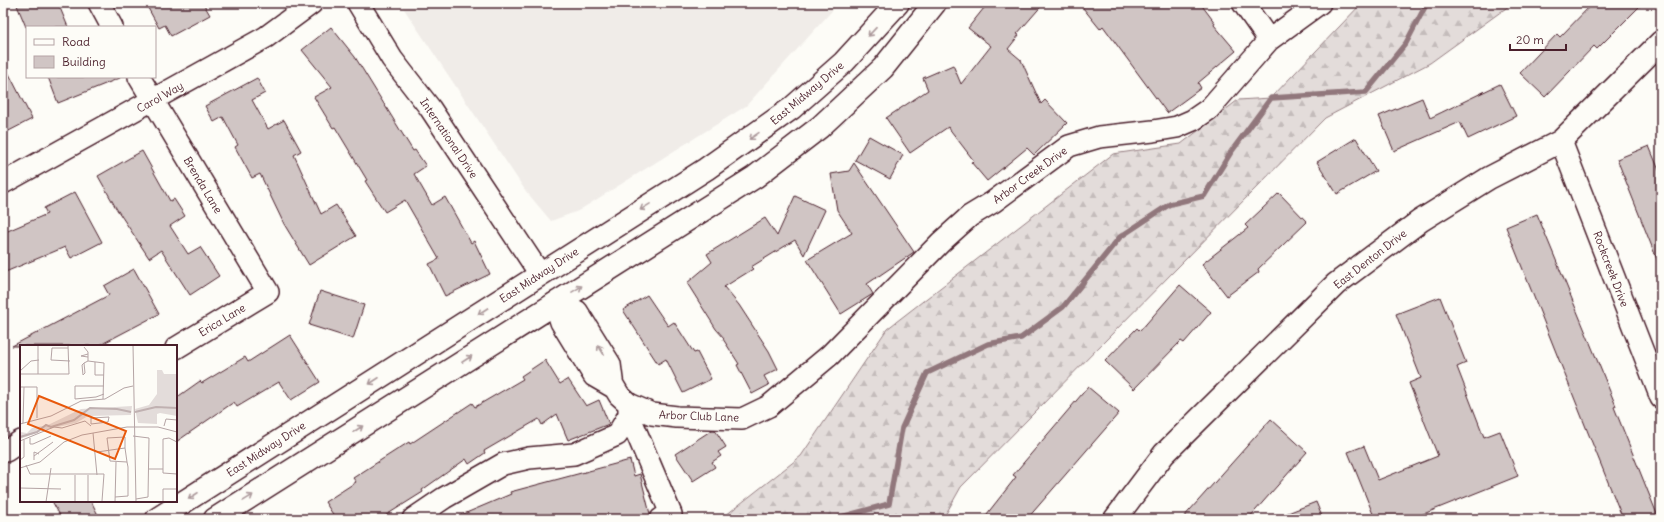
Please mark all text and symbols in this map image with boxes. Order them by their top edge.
legend [26,26,156,78]
scale bar [1510,26,1566,52]
one-way arrow [868,27,877,37]
text: 20 m [1516,32,1544,47]
text: Road [62,34,90,49]
text: Building [62,54,106,69]
street label: East Midway Drive [767,58,847,128]
street label: Carol Way [134,78,186,116]
street label: International Drive [417,95,481,181]
one-way arrow [748,132,759,140]
street label: Arbor Creek Drive [990,143,1070,207]
street label: Brenda Lane [181,154,225,216]
one-way arrow [639,204,651,212]
street label: East Denton Drive [1331,226,1409,292]
street label: Rockcreek Drive [1590,229,1632,309]
street label: East Midway Drive [497,244,581,306]
one-way arrow [571,284,583,292]
street label: Erica Lane [196,301,248,339]
one-way arrow [477,307,489,315]
inset map [20,345,177,502]
one-way arrow [597,345,606,356]
one-way arrow [461,354,473,362]
one-way arrow [368,377,380,385]
street label: Arbor Club Lane [659,408,739,424]
street label: East Midway Drive [224,418,308,480]
one-way arrow [352,424,363,433]
one-way arrow [188,492,199,500]
one-way arrow [242,494,253,502]

